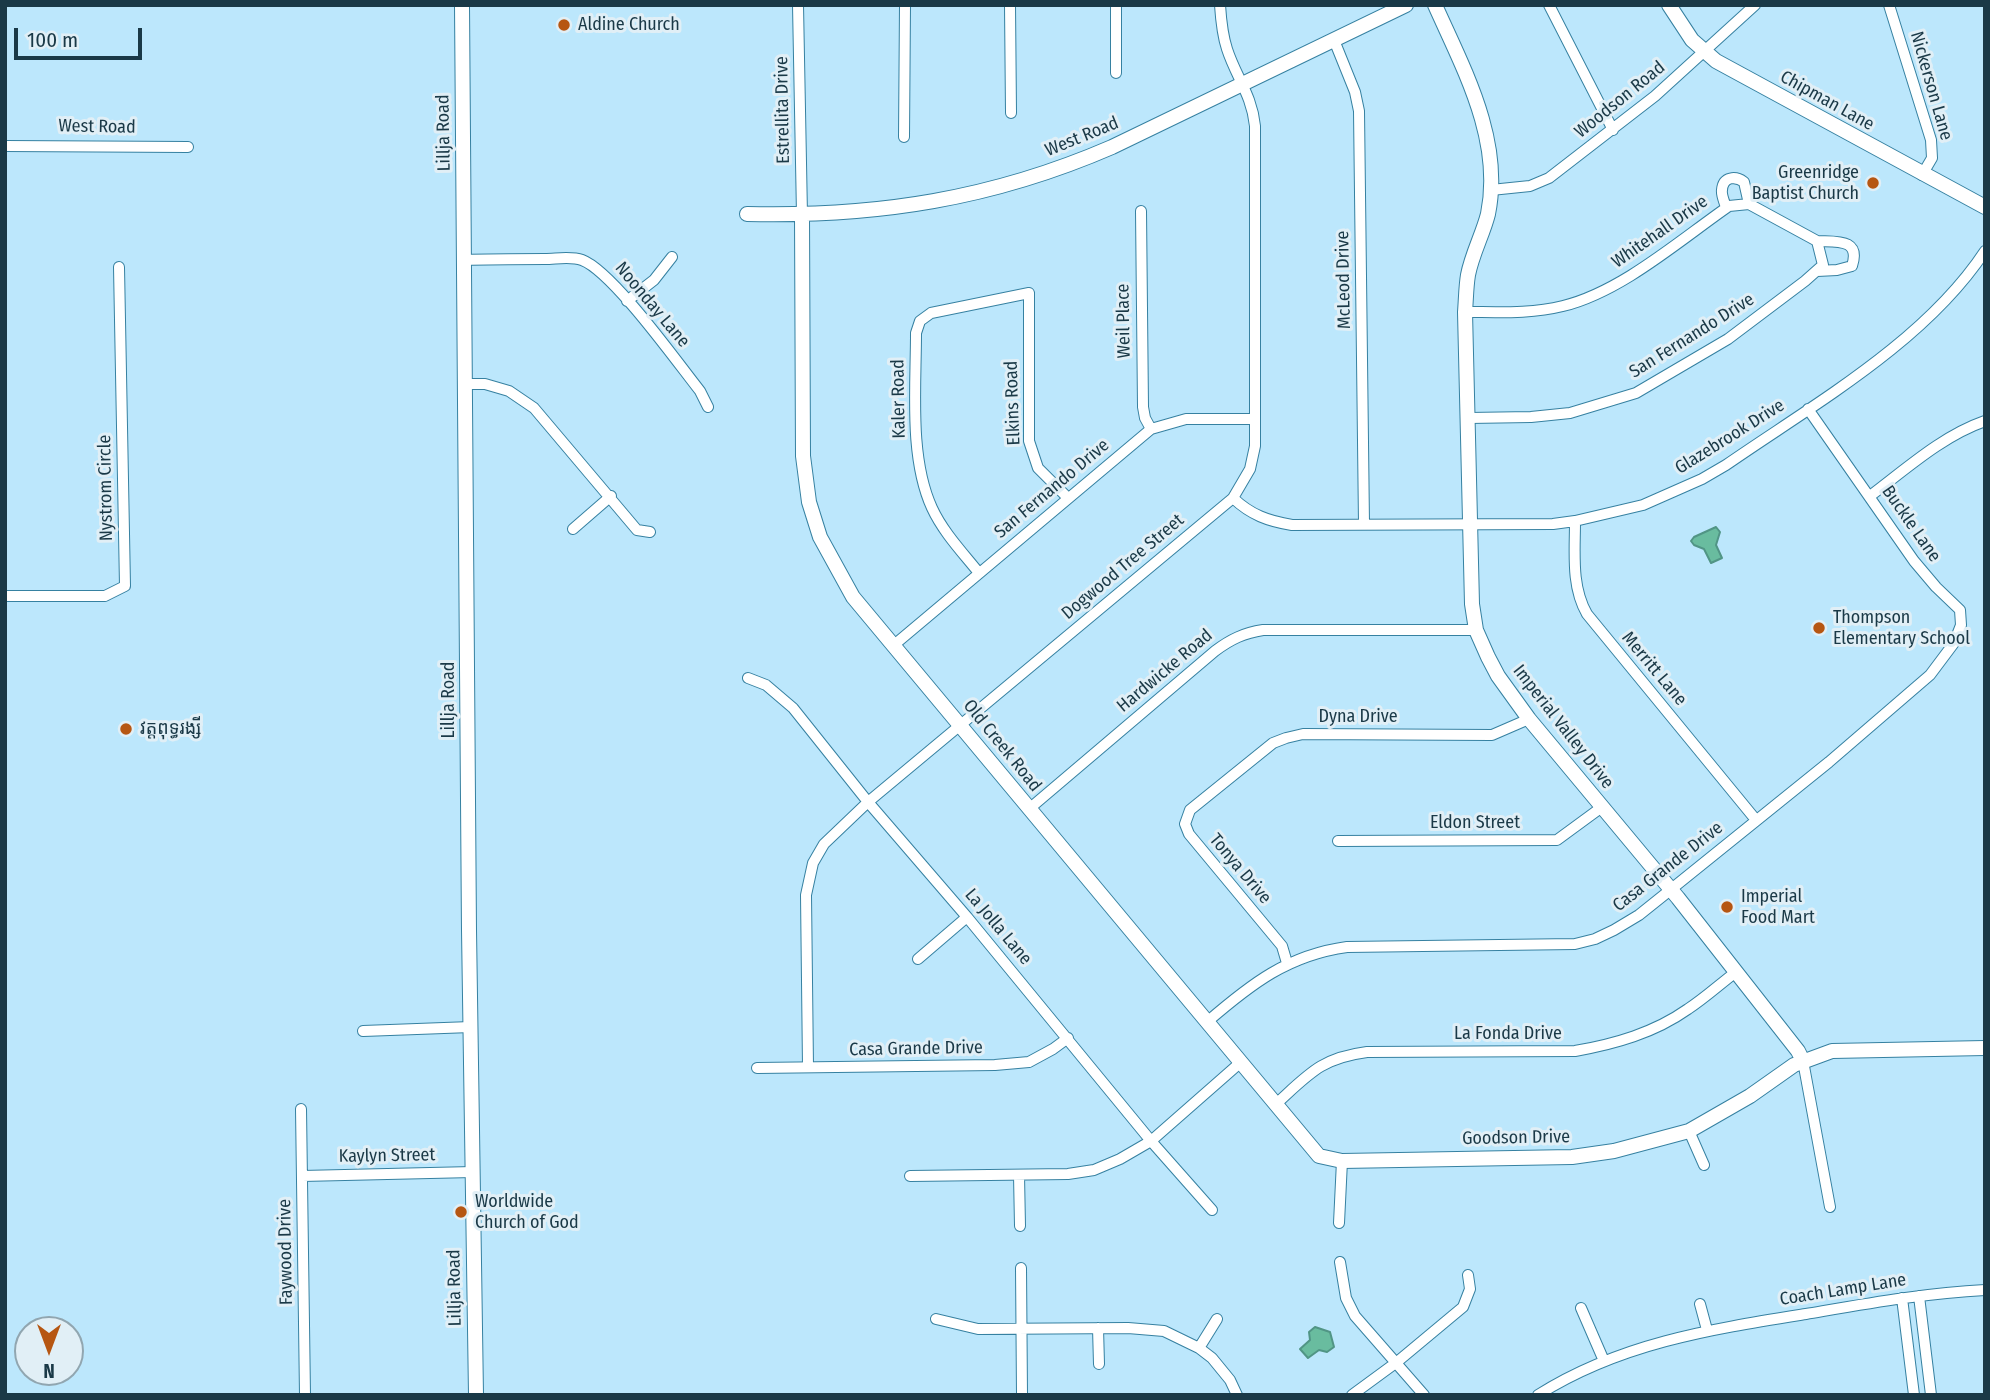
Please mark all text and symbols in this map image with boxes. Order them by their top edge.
scale bar [18,14,145,58]
place label: Aldine Church [578,14,680,36]
marker: Aldine Church [556,17,572,33]
text: 100 m [27,27,78,53]
street label: Nickerson Lane [1905,29,1957,143]
street label: Estrellita Drive [771,56,795,164]
street label: Woodson Road [1570,57,1670,143]
street label: Chipman Lane [1776,66,1878,136]
street label: Lillja Road [433,94,455,172]
street label: West Road [1042,113,1122,161]
street label: West Road [58,116,136,138]
place label: Greenridge Baptist Church [1752,162,1859,204]
marker: Greenridge Baptist Church [1865,175,1881,191]
street label: Whitehall Drive [1608,191,1712,273]
street label: McLeod Drive [1332,231,1356,329]
street label: Noonday Lane [610,258,694,352]
street label: Weil Place [1113,283,1135,359]
street label: San Fernando Drive [1626,289,1758,383]
street label: Kaler Road [888,359,910,439]
street label: Elkins Road [1001,360,1025,446]
street label: Glazebrook Drive [1671,395,1789,479]
street label: Nystrom Circle [94,435,118,541]
street label: San Fernando Drive [990,435,1114,543]
street label: Buckle Lane [1877,482,1945,566]
street label: Dogwood Tree Street [1058,510,1188,624]
place label: Thompson Elementary School [1833,607,1970,650]
marker: Thompson Elementary School [1811,620,1827,636]
street label: Hardwicke Road [1113,625,1217,717]
street label: Merritt Lane [1617,628,1691,710]
street label: Imperial Valley Drive [1508,661,1618,793]
street label: Lillja Road [438,662,460,738]
street label: Old Creek Road [958,696,1046,796]
street label: Dyna Drive [1318,706,1398,728]
place label: វត្តពុទ្ធរង្សី [140,718,202,740]
marker: វត្តពុទ្ធរង្សី [118,721,134,737]
street label: Eldon Street [1430,812,1520,834]
street label: Casa Grande Drive [1609,817,1727,917]
street label: Tonya Drive [1204,829,1276,909]
street label: La Jolla Lane [960,885,1036,969]
place label: Imperial Food Mart [1741,886,1815,928]
marker: Imperial Food Mart [1719,899,1735,915]
street label: La Fonda Drive [1454,1023,1562,1045]
street label: Casa Grande Drive [849,1037,983,1061]
street label: Goodson Drive [1462,1126,1570,1150]
street label: Kaylyn Street [339,1144,435,1168]
place label: Worldwide Church of God [475,1191,579,1234]
street label: Faywood Drive [274,1199,298,1305]
marker: Worldwide Church of God [453,1204,469,1220]
street label: Lillja Road [444,1249,466,1327]
street label: Coach Lamp Lane [1778,1269,1908,1311]
north arrow [14,1316,84,1386]
text: N [43,1359,55,1382]

